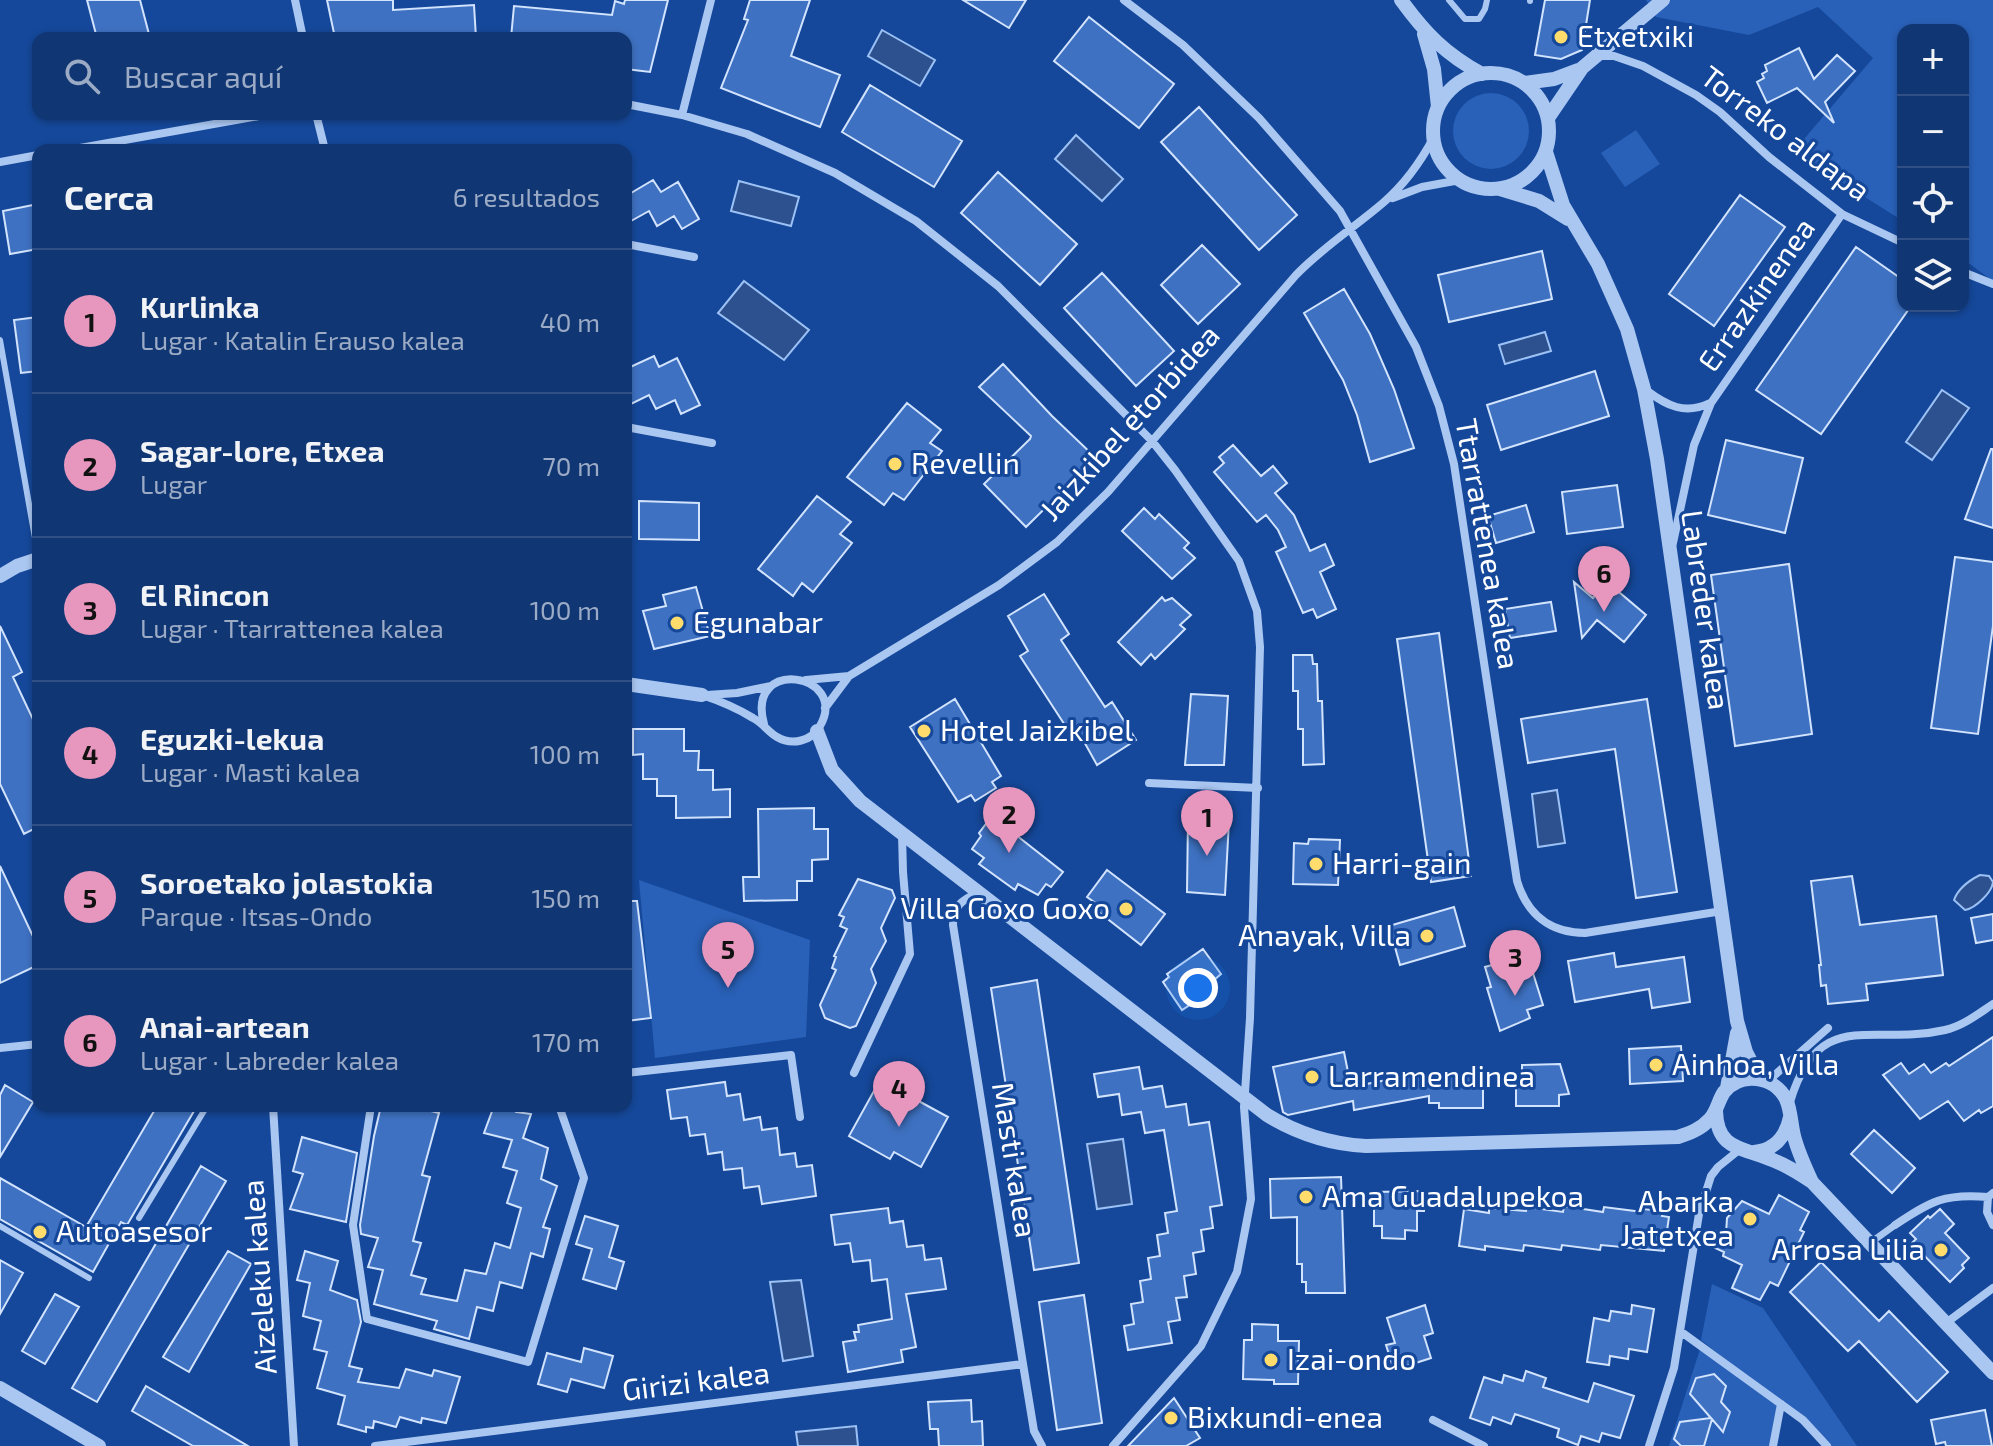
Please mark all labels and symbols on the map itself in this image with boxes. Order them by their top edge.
place label: Etxetxiki [1577,17,1694,53]
marker: Etxetxiki [1552,28,1570,46]
street label: Torreko aldapa [1695,57,1878,208]
street label: Errazkinenea [1689,210,1821,377]
street label: Jaizkibel etorbidea [1031,316,1226,527]
street label: Ttarrattenea kalea [1449,416,1529,672]
place label: Revellin [911,444,1020,480]
marker: Revellin [886,455,904,473]
street label: Labreder kalea [1675,508,1739,712]
pin: 6 [1578,546,1630,612]
place label: Egunabar [693,603,823,639]
marker: Egunabar [668,614,686,632]
place label: Hotel Jaizkibel [940,711,1133,747]
marker: Hotel Jaizkibel [915,722,933,740]
pin: 2 [983,787,1035,853]
pin: 1 [1181,790,1233,856]
place label: Harri-gain [1332,844,1471,880]
marker: Harri-gain [1307,855,1325,873]
place label: Villa Goxo Goxo [900,889,1110,925]
marker: Villa Goxo Goxo [1117,900,1135,918]
place label: Anayak, Villa [1238,916,1411,952]
pin: 5 [702,922,754,988]
marker: Anayak, Villa [1418,927,1436,945]
pin: 3 [1489,930,1541,996]
your location [1178,968,1218,1008]
place label: Ainhoa, Villa [1672,1045,1839,1081]
marker: Ainhoa, Villa [1647,1056,1665,1074]
place label: Larramendinea [1328,1057,1535,1093]
pin: 4 [873,1061,925,1127]
marker: Larramendinea [1303,1068,1321,1086]
street label: Masti kalea [986,1079,1046,1240]
place label: Ama Guadalupekoa [1322,1177,1584,1213]
street label: Aizeleku kalea [233,1179,283,1376]
place label: Abarka Jatetxea [1620,1182,1734,1252]
marker: Ama Guadalupekoa [1297,1188,1315,1206]
marker: Abarka Jatetxea [1741,1210,1759,1228]
place label: Autoasesor [56,1212,212,1248]
marker: Autoasesor [31,1223,49,1241]
place label: Arrosa Lilia [1772,1230,1925,1266]
marker: Arrosa Lilia [1932,1241,1950,1259]
place label: Izai-ondo [1287,1340,1416,1376]
marker: Izai-ondo [1262,1351,1280,1369]
street label: Girizi kalea [620,1353,772,1407]
place label: Bixkundi-enea [1187,1398,1383,1434]
marker: Bixkundi-enea [1162,1409,1180,1427]

